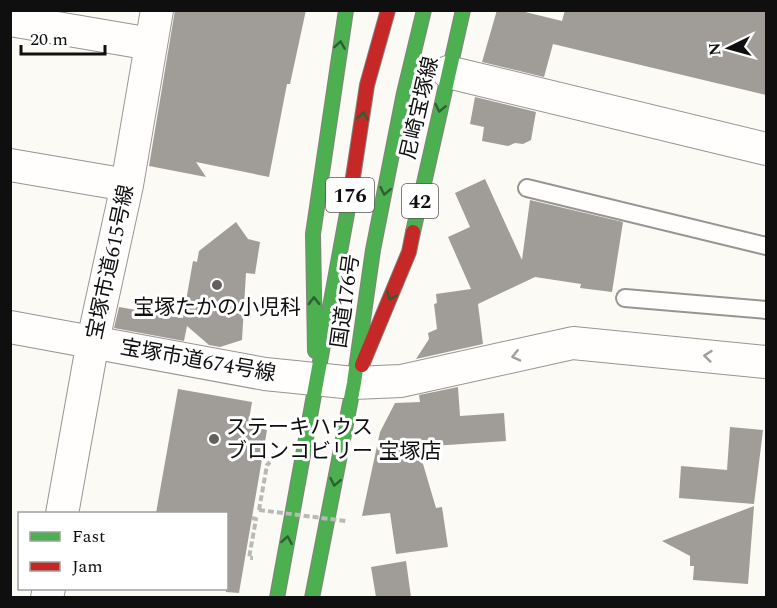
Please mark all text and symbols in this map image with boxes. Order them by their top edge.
scale bar [21,18,105,56]
north arrow [699,18,759,78]
text: 20 m [30,26,68,53]
one-way arrow [333,40,345,49]
text: N [703,42,728,57]
street label: 尼崎宝塚線 [393,53,447,163]
one-way arrow [434,103,447,113]
one-way arrow [356,111,368,121]
road number: 176 [326,178,374,212]
street label: 宝塚市道615号線 [79,182,143,343]
road number: 42 [402,184,438,218]
one-way arrow [379,185,392,195]
street label: 国道176号 [324,252,368,350]
marker: 宝塚たかの小児科 [210,278,224,292]
one-way arrow [386,290,398,301]
place label: 宝塚たかの小児科 [133,292,301,324]
one-way arrow [308,296,320,305]
street label: 宝塚市道674号線 [117,332,278,390]
one-way arrow [511,349,521,362]
one-way arrow [704,350,713,363]
place label: ステーキハウス ブロンコビリー 宝塚店 [226,412,441,468]
marker: ステーキハウス ブロンコビリー 宝塚店 [207,432,221,446]
one-way arrow [329,477,342,487]
legend [18,512,228,590]
text: Fast [72,523,105,550]
one-way arrow [281,535,293,545]
text: Jam [72,553,103,580]

